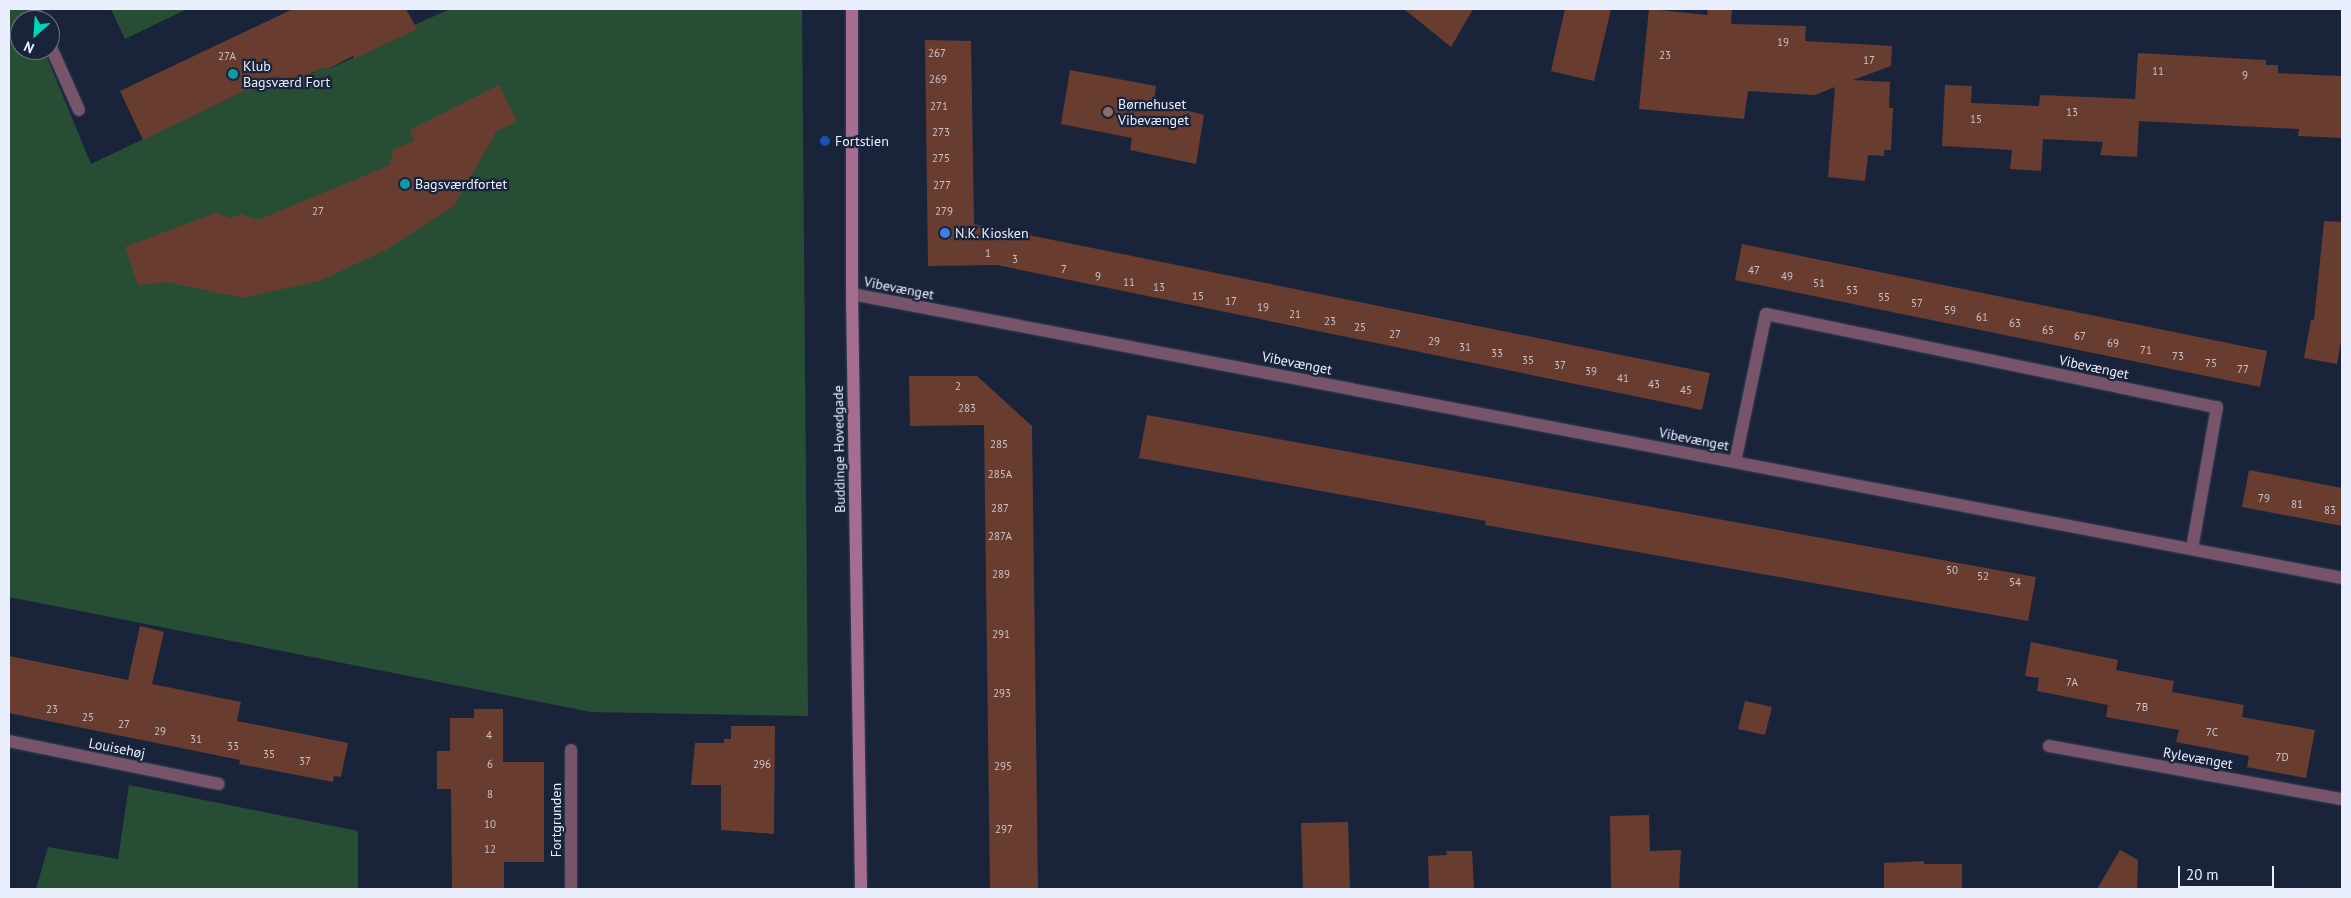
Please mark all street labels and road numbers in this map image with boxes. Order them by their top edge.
street label: Vibevænget [863,273,935,303]
street label: Vibevænget [1261,348,1333,378]
street label: Vibevænget [2058,351,2130,383]
street label: Buddinge Hovedgade [829,385,849,513]
street label: Vibevænget [1658,424,1730,454]
street label: Louisehøj [87,734,147,762]
street label: Rylevænget [2162,744,2234,772]
street label: Fortgrunden [548,783,564,857]

